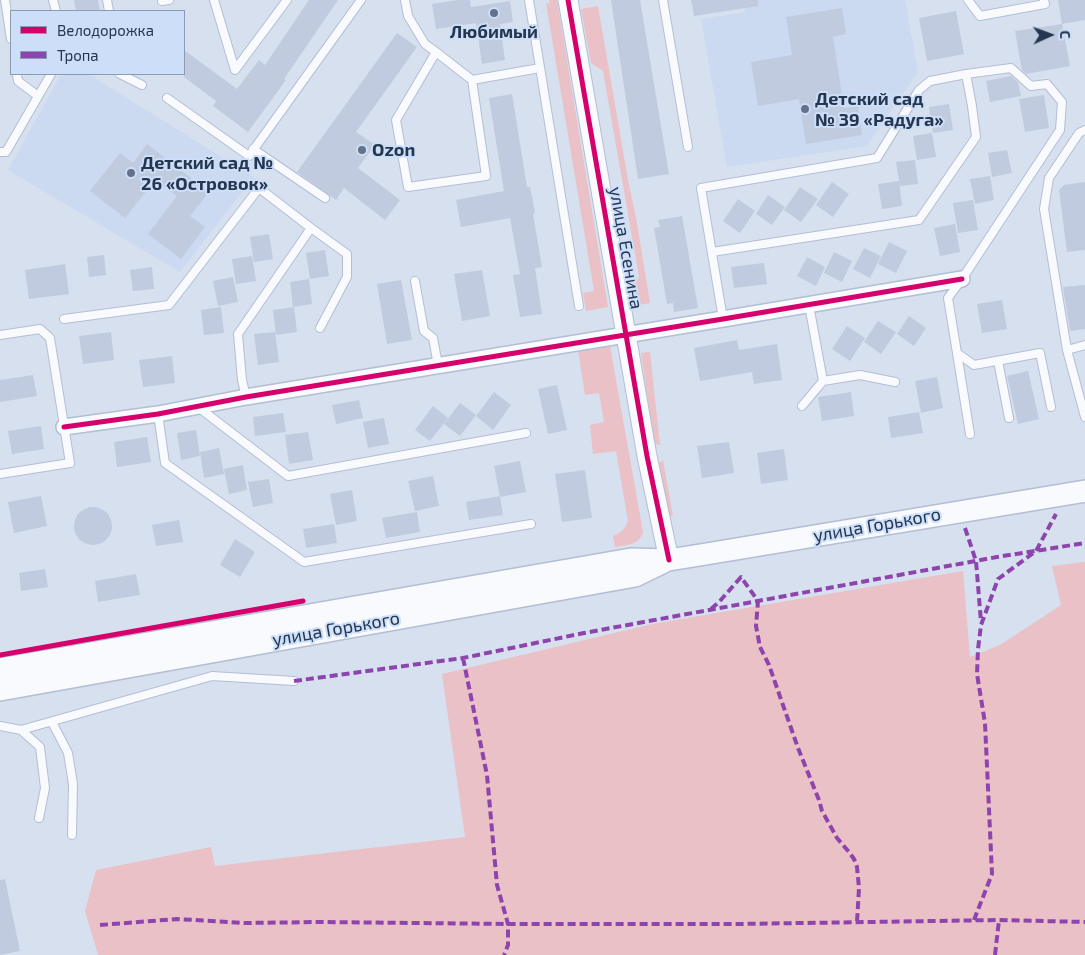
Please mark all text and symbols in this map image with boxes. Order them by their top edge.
marker: Любимый [488,7,500,19]
legend [10,10,185,75]
north arrow [1025,10,1075,60]
text: Велодорожка [57,21,154,39]
place label: Любимый [450,21,538,43]
text: С [1057,30,1074,39]
text: Тропа [57,46,99,64]
place label: Детский сад № 39 «Радуга» [815,88,944,130]
marker: Детский сад № 39 «Радуга» [799,103,811,115]
place label: Ozon [372,139,415,161]
marker: Ozon [356,144,368,156]
place label: Детский сад № 26 «Островок» [141,152,273,194]
marker: Детский сад № 26 «Островок» [125,167,137,179]
street label: улица Есенина [605,185,647,311]
street label: улица Горького [812,503,942,547]
street label: улица Горького [271,607,401,651]

